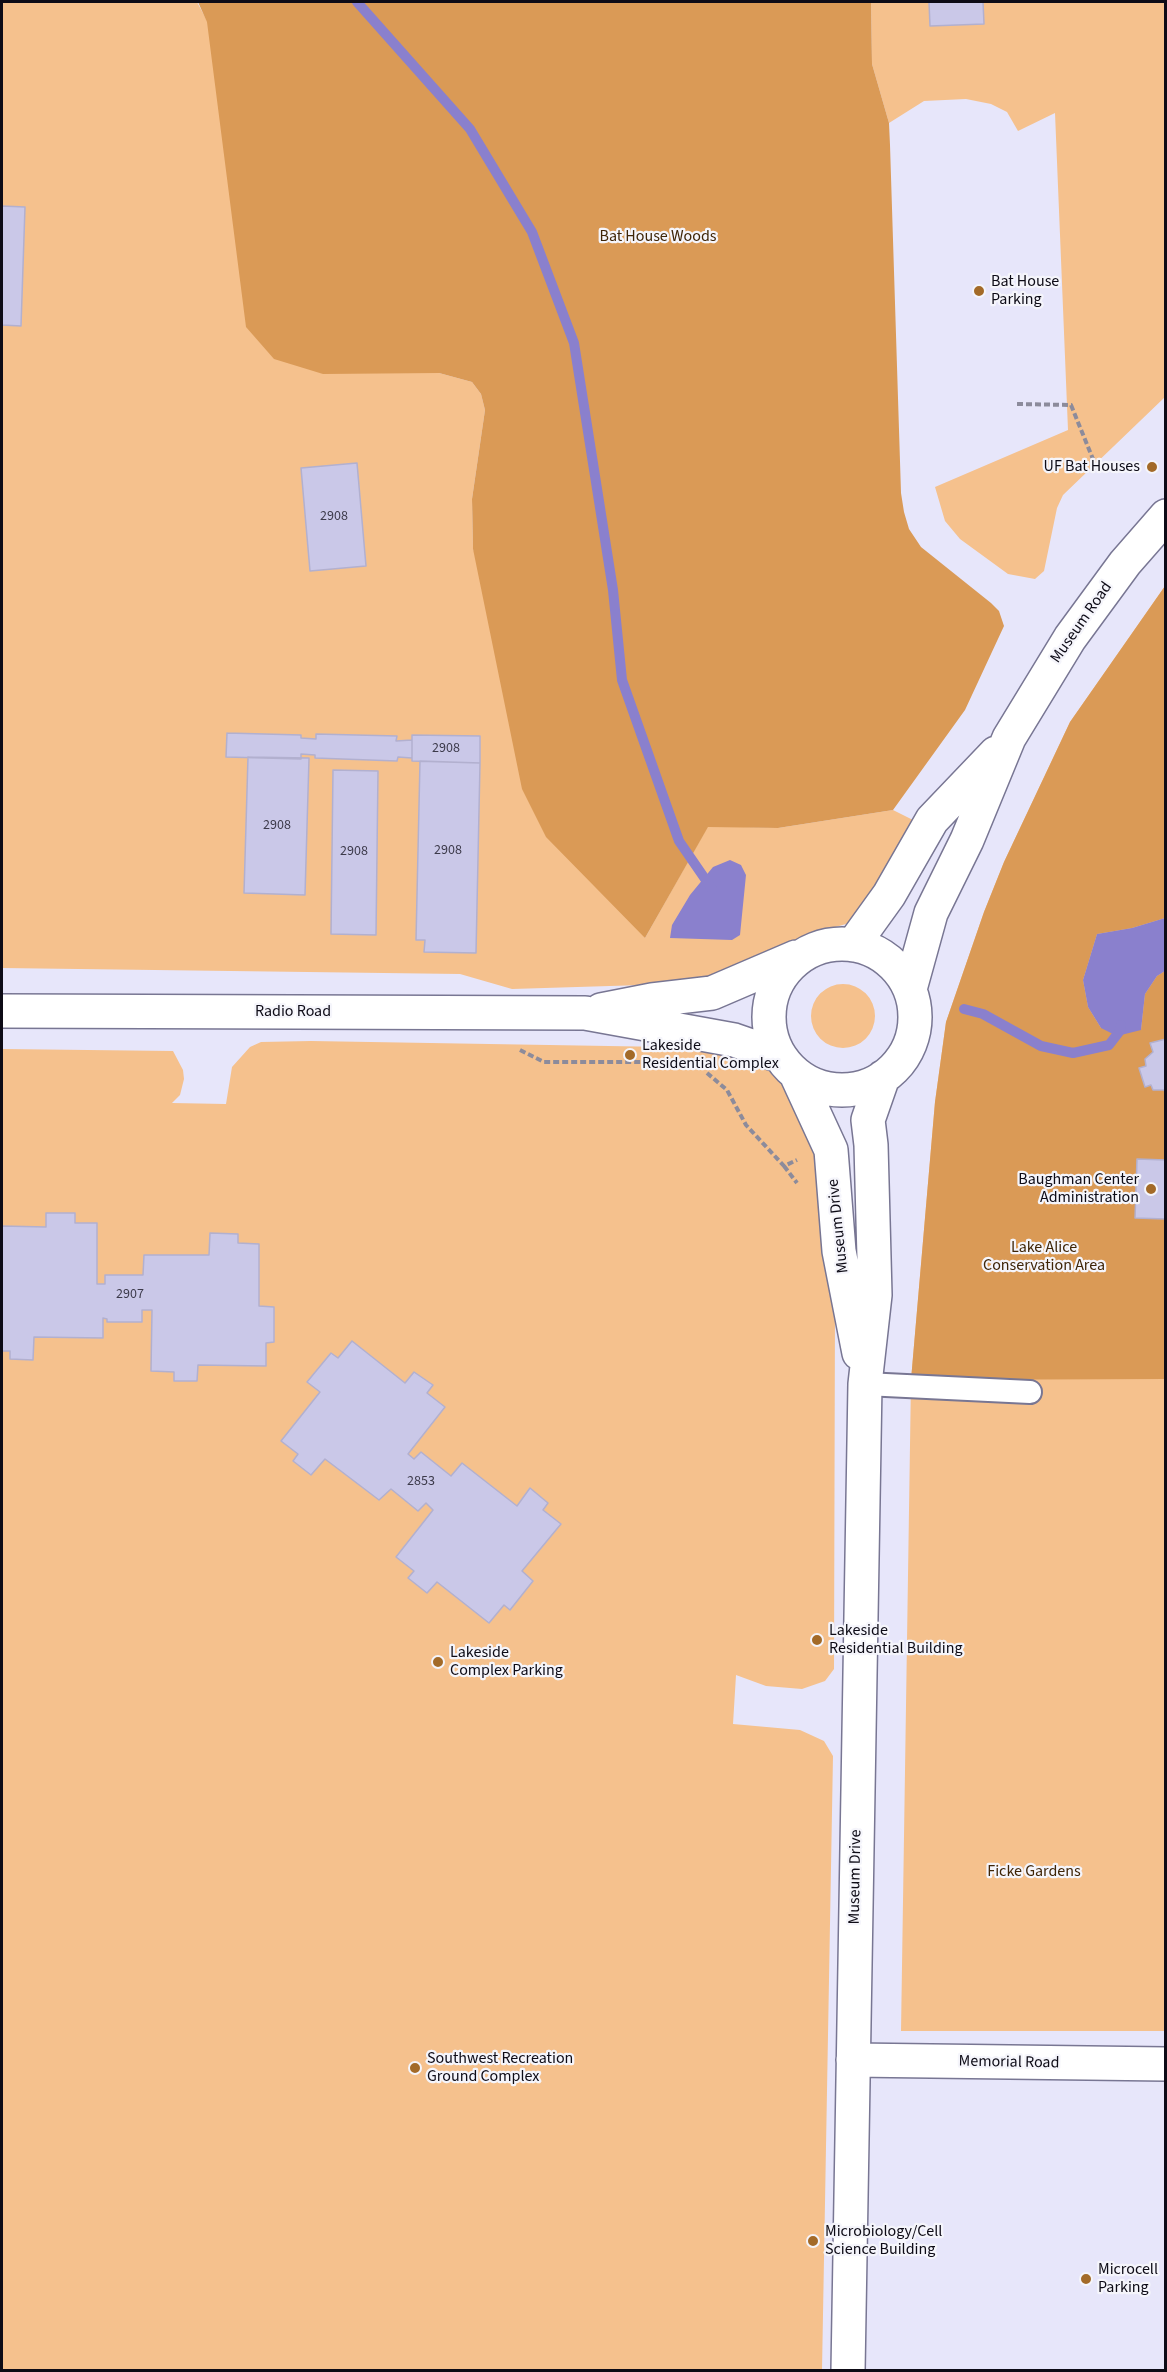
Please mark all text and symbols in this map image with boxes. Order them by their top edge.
park label: Bat House Woods [599,227,717,247]
place label: Bat House Parking [991,272,1059,310]
marker: Bat House Parking [972,284,986,298]
place label: UF Bat Houses [1044,457,1140,477]
marker: UF Bat Houses [1145,460,1159,474]
house number: 2908 [320,509,348,525]
street label: Museum Road [1047,579,1117,667]
house number: 2908 [432,741,460,757]
house number: 2908 [263,818,291,834]
house number: 2908 [434,843,462,859]
house number: 2908 [340,844,368,860]
street label: Radio Road [255,1002,331,1022]
place label: Lakeside Residential Complex [642,1036,779,1074]
marker: Lakeside Residential Complex [623,1048,637,1062]
place label: Baughman Center Administration [1018,1170,1139,1208]
street label: Museum Drive [824,1178,854,1274]
marker: Baughman Center Administration [1144,1182,1158,1196]
park label: Lake Alice Conservation Area [983,1238,1105,1276]
house number: 2907 [116,1287,144,1303]
house number: 2853 [407,1474,435,1490]
place label: Lakeside Residential Building [829,1621,963,1659]
marker: Lakeside Residential Building [810,1633,824,1647]
place label: Lakeside Complex Parking [450,1643,563,1681]
marker: Lakeside Complex Parking [431,1655,445,1669]
street label: Museum Drive [846,1829,866,1925]
park label: Ficke Gardens [987,1862,1081,1882]
place label: Southwest Recreation Ground Complex [427,2049,573,2087]
street label: Memorial Road [959,2053,1059,2073]
marker: Southwest Recreation Ground Complex [408,2061,422,2075]
place label: Microbiology/Cell Science Building [825,2222,942,2260]
marker: Microbiology/Cell Science Building [806,2234,820,2248]
place label: Microcell Parking [1098,2260,1158,2298]
marker: Microcell Parking [1079,2272,1093,2286]

